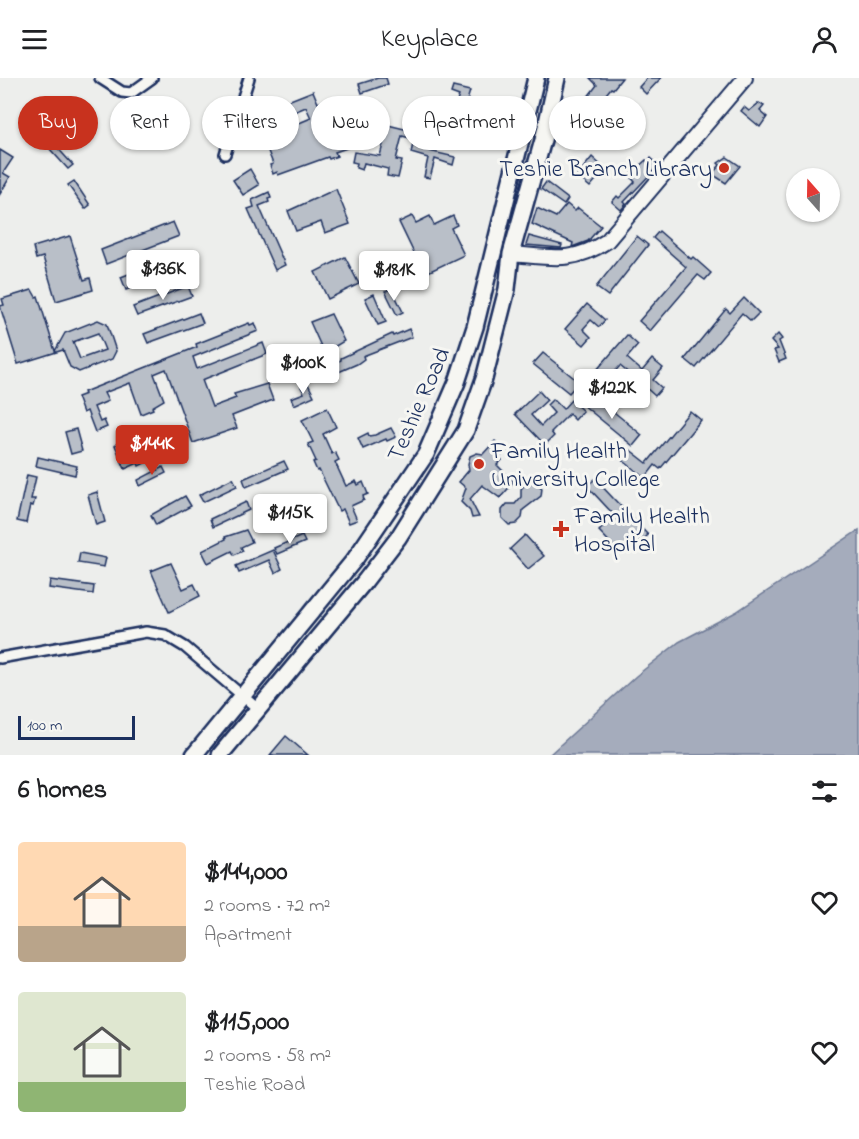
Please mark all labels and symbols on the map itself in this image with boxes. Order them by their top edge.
place label: Teshie Branch Library [499,153,712,189]
marker: Teshie Branch Library [717,161,731,175]
north arrow [786,168,840,222]
pin: $136K [121,250,205,301]
pin: $181K [352,251,436,302]
street label: Teshie Road [380,342,461,468]
pin: $100K [261,344,345,395]
pin: $122K [570,369,654,420]
pin: $144K [110,425,194,476]
place label: Family Health University College [490,435,660,499]
marker: Family Health University College [472,457,486,471]
pin: $115K [248,494,332,545]
place label: Family Health Hospital [573,500,710,563]
marker: Family Health Hospital [552,520,570,538]
scale bar [18,713,135,740]

